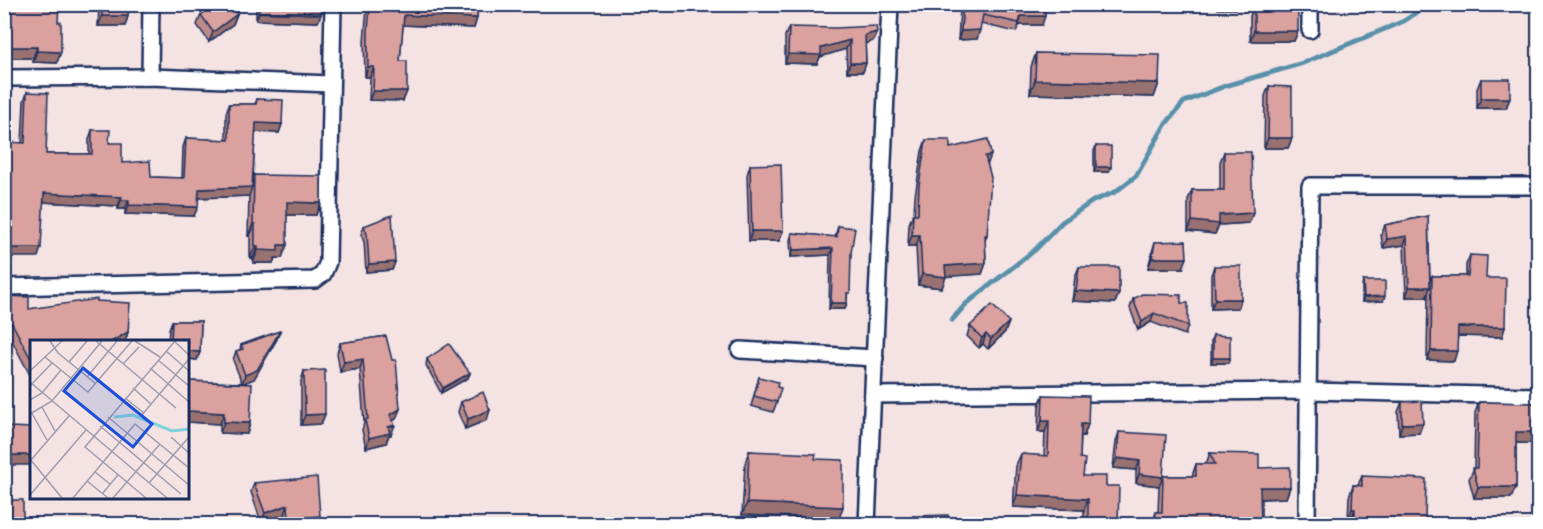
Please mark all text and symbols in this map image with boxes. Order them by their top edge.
inset map [30,340,189,499]

